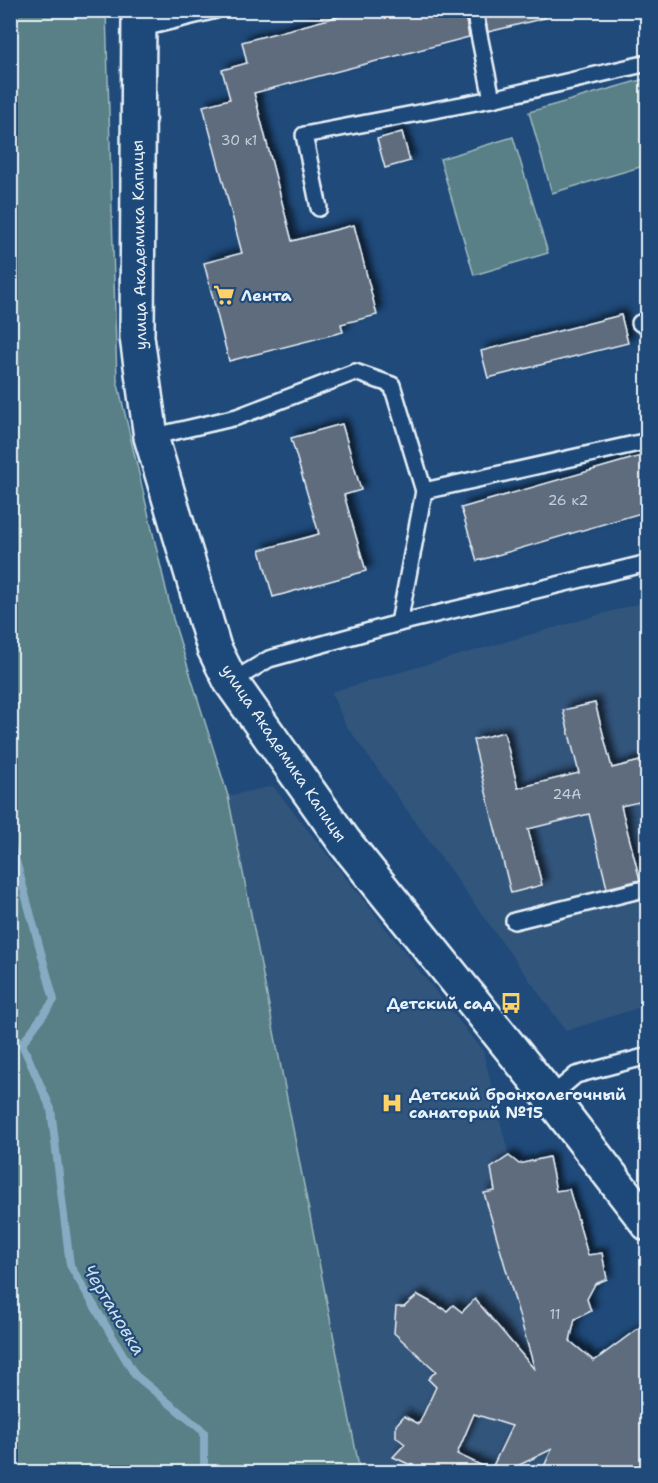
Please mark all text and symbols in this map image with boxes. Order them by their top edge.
house number: 30 к1 [221,131,257,149]
street label: улица Академика Капицы [127,140,151,350]
supermarket icon: Лента [212,283,236,307]
place label: Лента [241,285,292,306]
house number: 26 к2 [548,491,588,509]
street label: улица Академика Капицы [217,660,351,846]
house number: 24А [553,785,581,803]
bus stop icon: Детский сад [499,991,523,1015]
place label: Детский сад [387,993,495,1014]
place label: Детский бронхолегочный санаторий №15 [409,1084,626,1123]
hospital icon: Детский бронхолегочный санаторий №15 [380,1091,404,1115]
water label: Чертановка [77,1260,151,1360]
house number: 11 [549,1305,561,1323]

